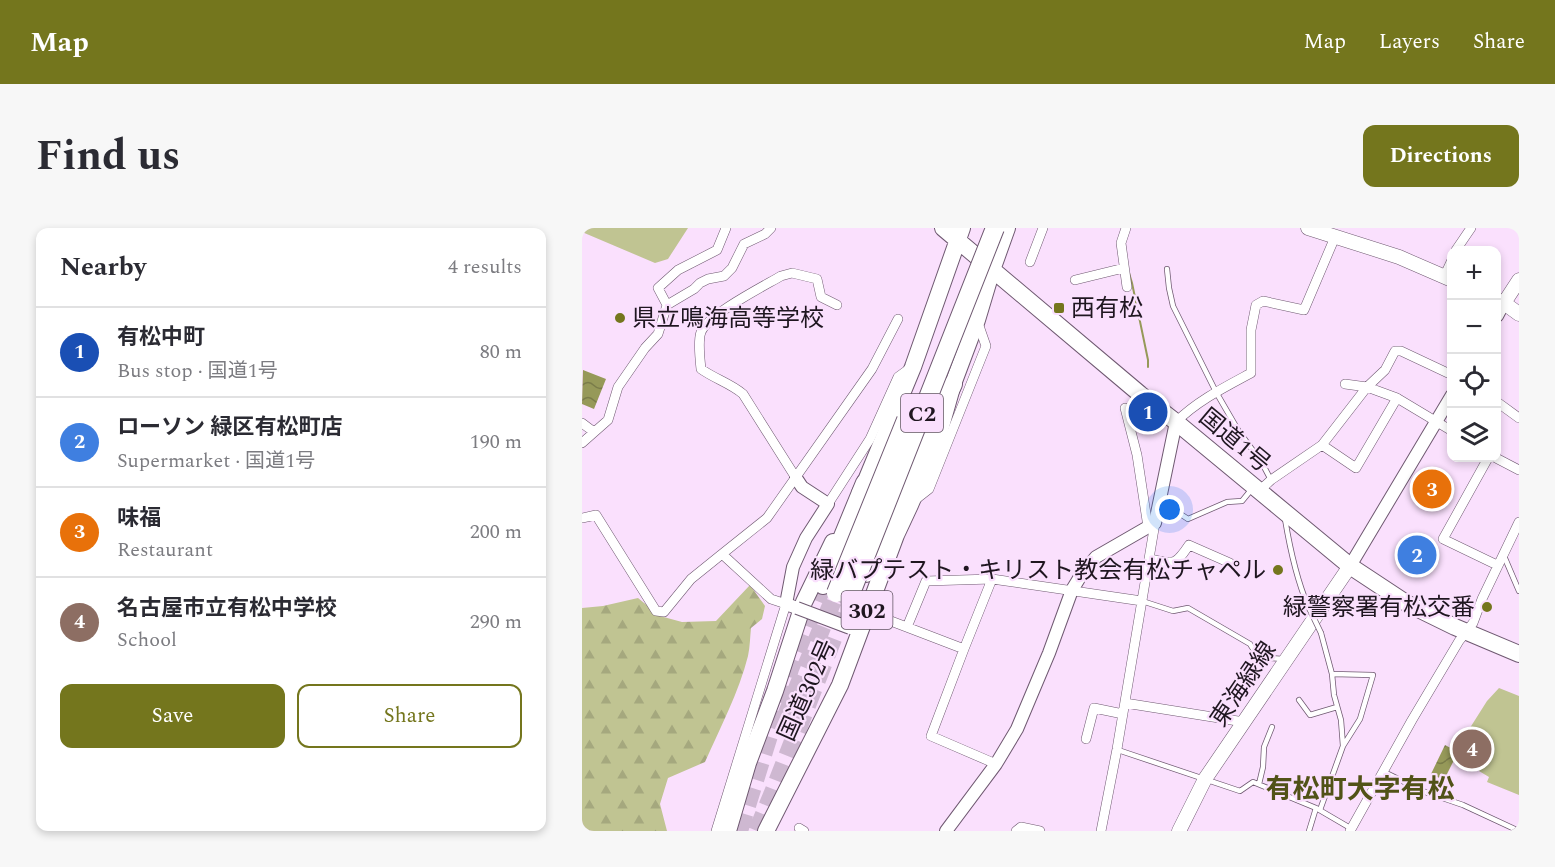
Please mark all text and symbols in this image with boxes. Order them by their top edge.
text: Map [30,21,89,64]
text: Map [1304,26,1346,58]
text: Layers [1379,26,1440,58]
text: Share [1473,26,1525,58]
text: Find us [36,125,180,188]
button: Directions [1363,125,1519,187]
map controls [1447,246,1501,462]
button: + [1447,246,1501,300]
text: Nearby [60,247,146,287]
text: 4 results [448,252,522,282]
place label: 西有松 [1071,291,1143,327]
button: − [1447,300,1501,354]
place label: 県立鳴海高等学校 [632,301,824,337]
marker: 西有松 [1052,301,1066,315]
marker: 県立鳴海高等学校 [613,311,627,325]
text: 有松中町 [117,321,205,354]
text: 1 [74,337,85,367]
text: 80 m [480,337,522,367]
button: locate [1447,354,1501,408]
text: Bus stop · 国道1号 [117,356,278,386]
pin: 1 [1128,390,1168,435]
road number: C2 [901,394,943,432]
street label: 国道1号 [1191,400,1278,482]
button: layers [1447,408,1501,462]
text: ローソン 緑区有松町店 [117,411,343,444]
text: 2 [74,427,85,457]
text: 190 m [470,427,522,457]
text: Supermarket · 国道1号 [117,446,315,476]
pin: 3 [1412,466,1452,512]
your location [1155,495,1184,524]
text: 味福 [117,502,161,535]
text: 3 [74,517,85,547]
text: 200 m [470,517,522,547]
pin: 2 [1398,532,1436,578]
text: Restaurant [117,535,213,565]
place label: 緑バプテスト・キリスト教会有松チャペル [810,553,1266,589]
marker: 緑バプテスト・キリスト教会有松チャペル [1271,563,1285,577]
place label: 緑警察署有松交番 [1283,590,1475,626]
road number: 302 [842,591,892,629]
text: 名古屋市立有松中学校 [117,592,337,625]
marker: 緑警察署有松交番 [1480,600,1494,614]
text: 4 [74,607,85,637]
text: 290 m [470,607,522,637]
text: School [117,625,177,655]
street label: 国道302号 [770,634,846,747]
street label: 東海緑線 [1202,635,1286,734]
button: Save [60,684,285,748]
button: Share [297,684,522,748]
pin: 4 [1452,726,1492,772]
district label: 有松町大字有松 [1266,769,1455,811]

